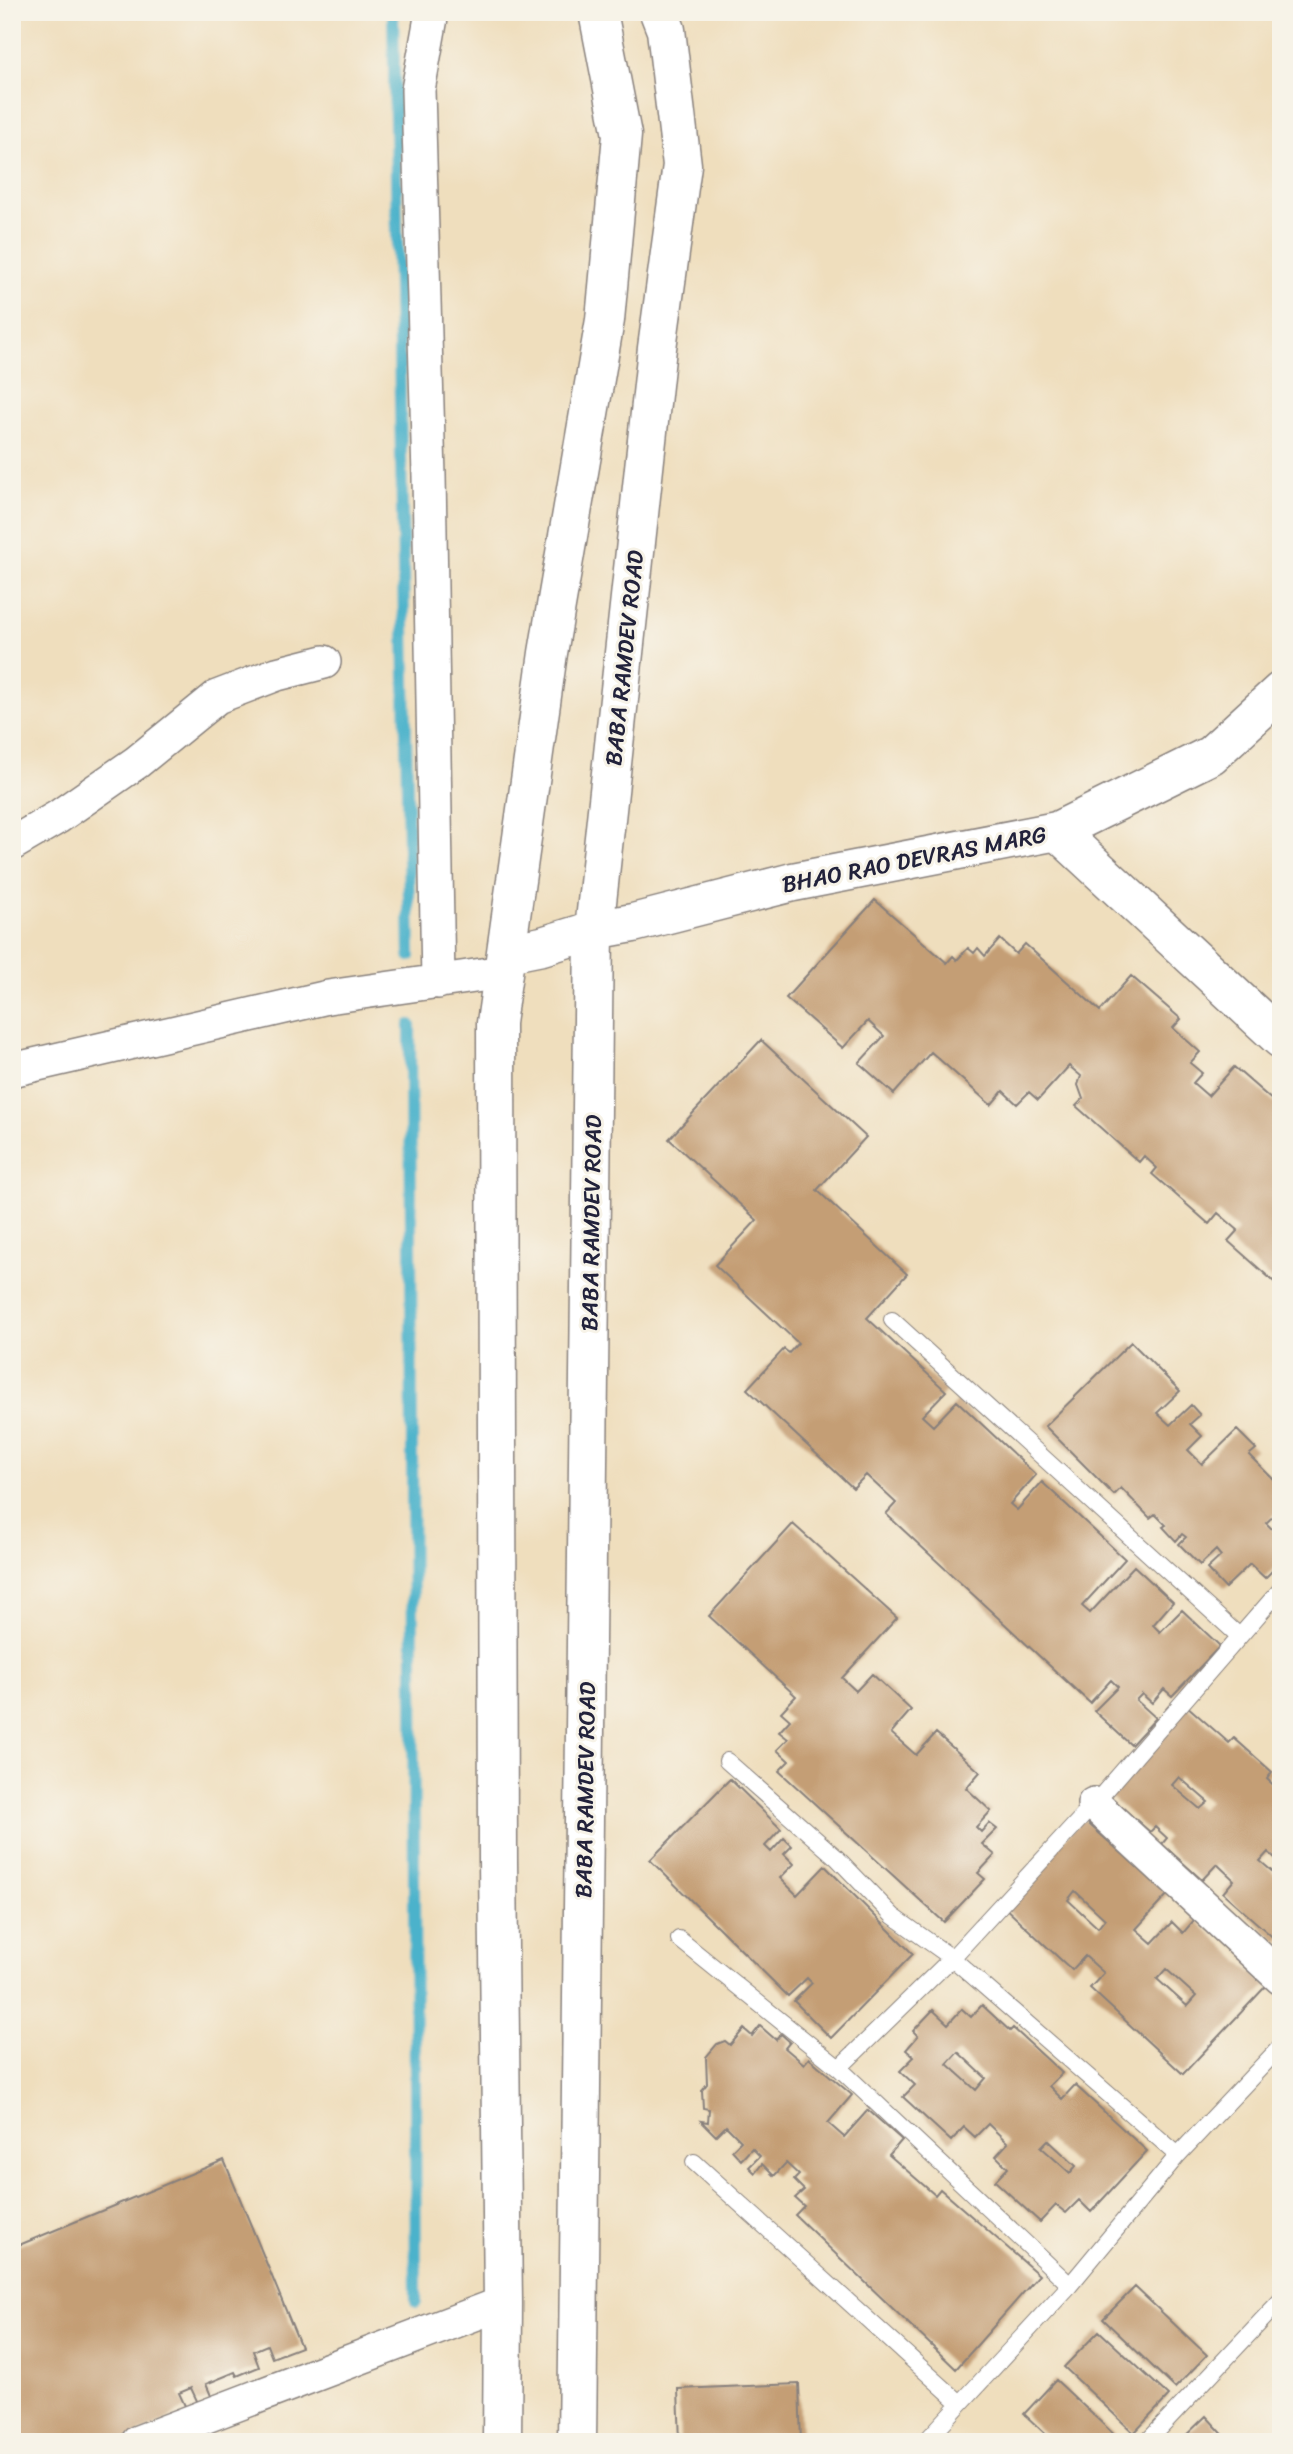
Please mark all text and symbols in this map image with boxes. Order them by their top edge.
street label: BABA RAMDEV ROAD [593,548,656,768]
street label: BHAO RAO DEVRAS MARG [778,814,1050,905]
street label: BABA RAMDEV ROAD [569,1114,614,1332]
street label: BABA RAMDEV ROAD [563,1681,608,1899]

